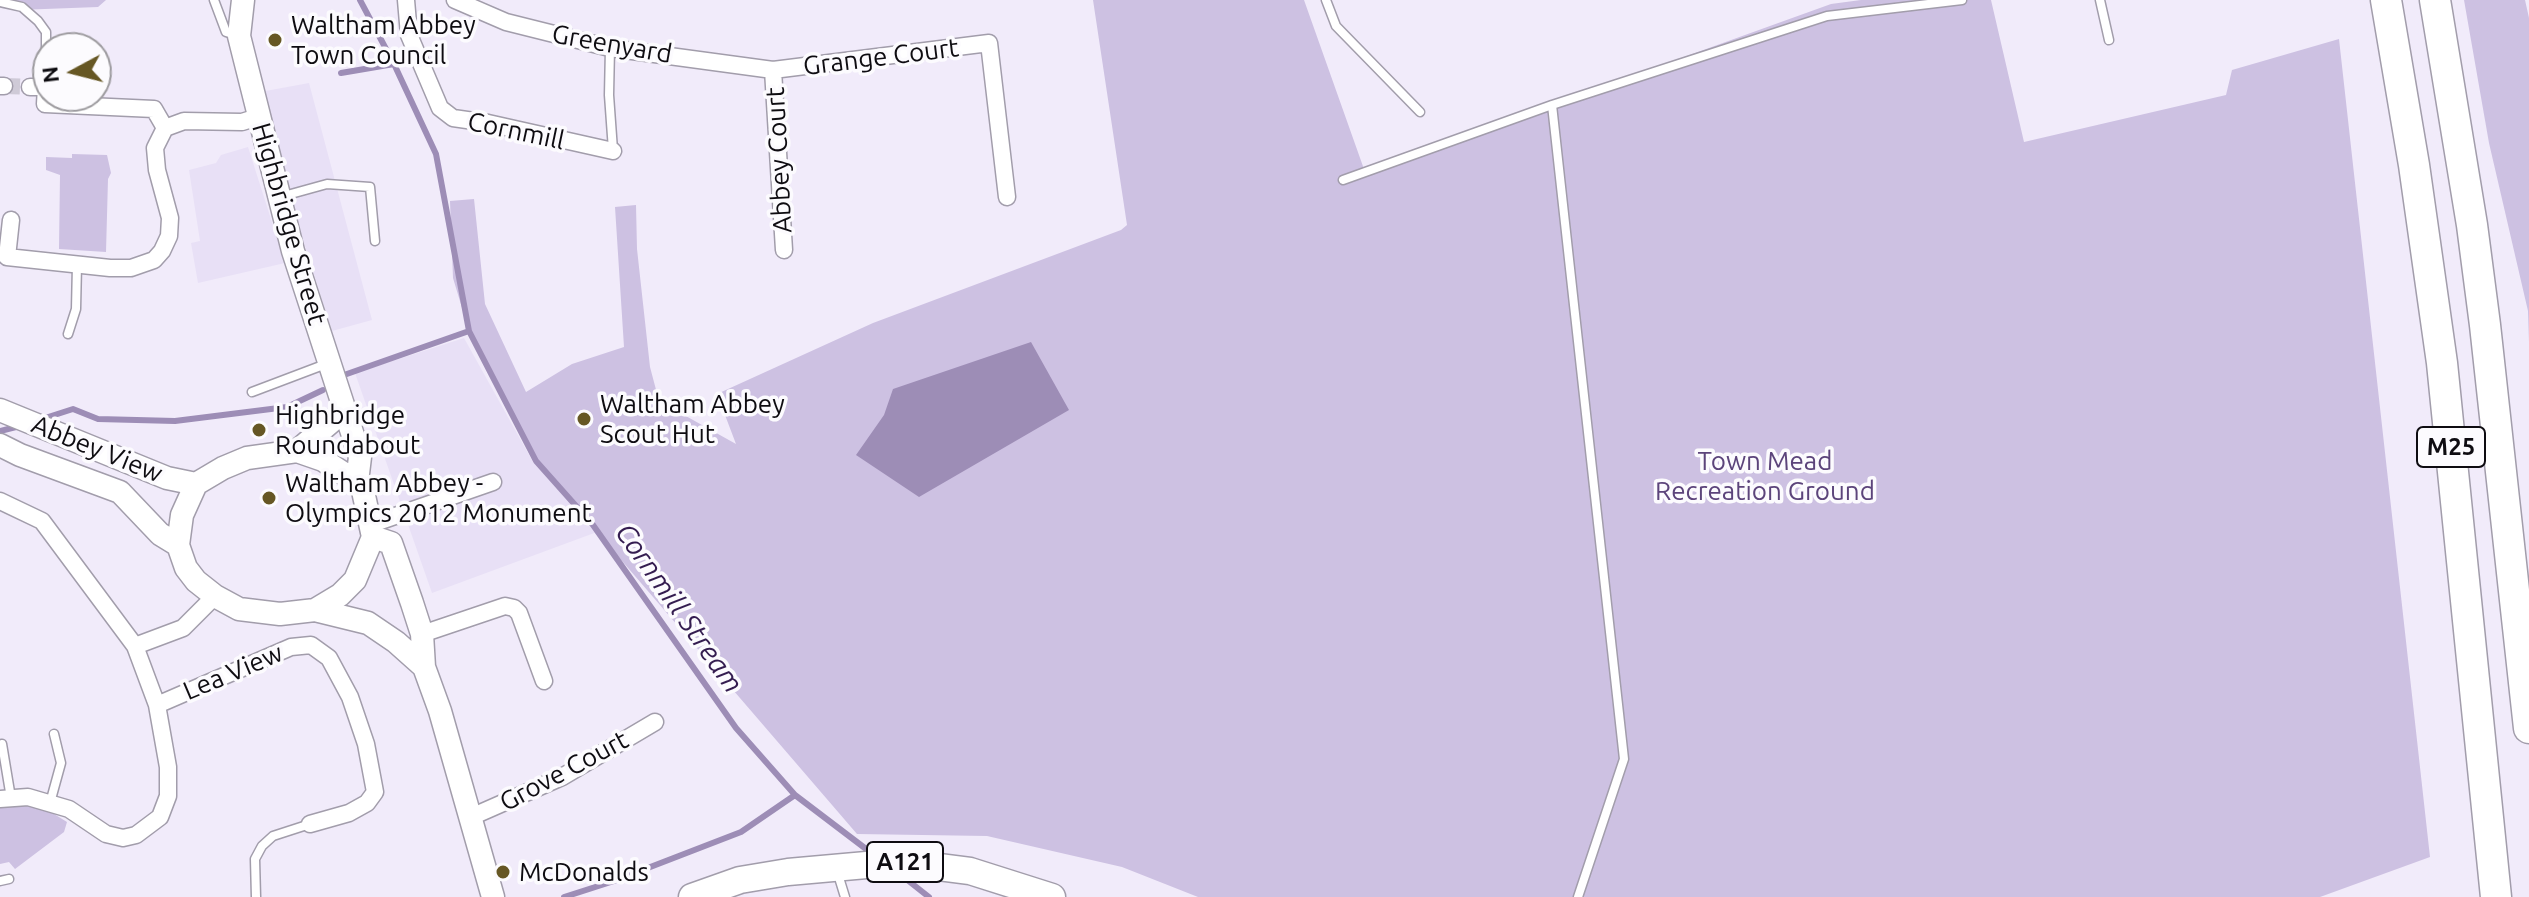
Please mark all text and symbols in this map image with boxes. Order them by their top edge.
place label: Waltham Abbey Town Council [291,9,476,70]
street label: Greenyard [550,18,674,70]
marker: Waltham Abbey Town Council [266,31,284,49]
north arrow [32,32,112,112]
street label: Grange Court [801,32,961,82]
text: N [36,65,63,84]
street label: Abbey Court [760,86,798,234]
street label: Cornmill [465,106,567,156]
street label: Highbridge Street [245,119,333,329]
place label: Waltham Abbey Scout Hut [600,388,785,450]
place label: Highbridge Roundabout [275,399,420,460]
street label: Abbey View [27,409,167,489]
marker: Waltham Abbey Scout Hut [575,410,593,428]
marker: Highbridge Roundabout [250,421,268,439]
road number: M25 [2417,427,2485,467]
park label: Town Mead Recreation Ground [1655,445,1875,506]
place label: Waltham Abbey - Olympics 2012 Monument [285,467,592,528]
marker: Waltham Abbey - Olympics 2012 Monument [260,489,278,507]
water label: Cornmill Stream [608,517,750,699]
street label: Lea View [179,637,287,707]
street label: Grove Court [494,724,634,818]
road number: A121 [867,842,943,882]
place label: McDonalds [519,856,649,888]
marker: McDonalds [494,863,512,881]

